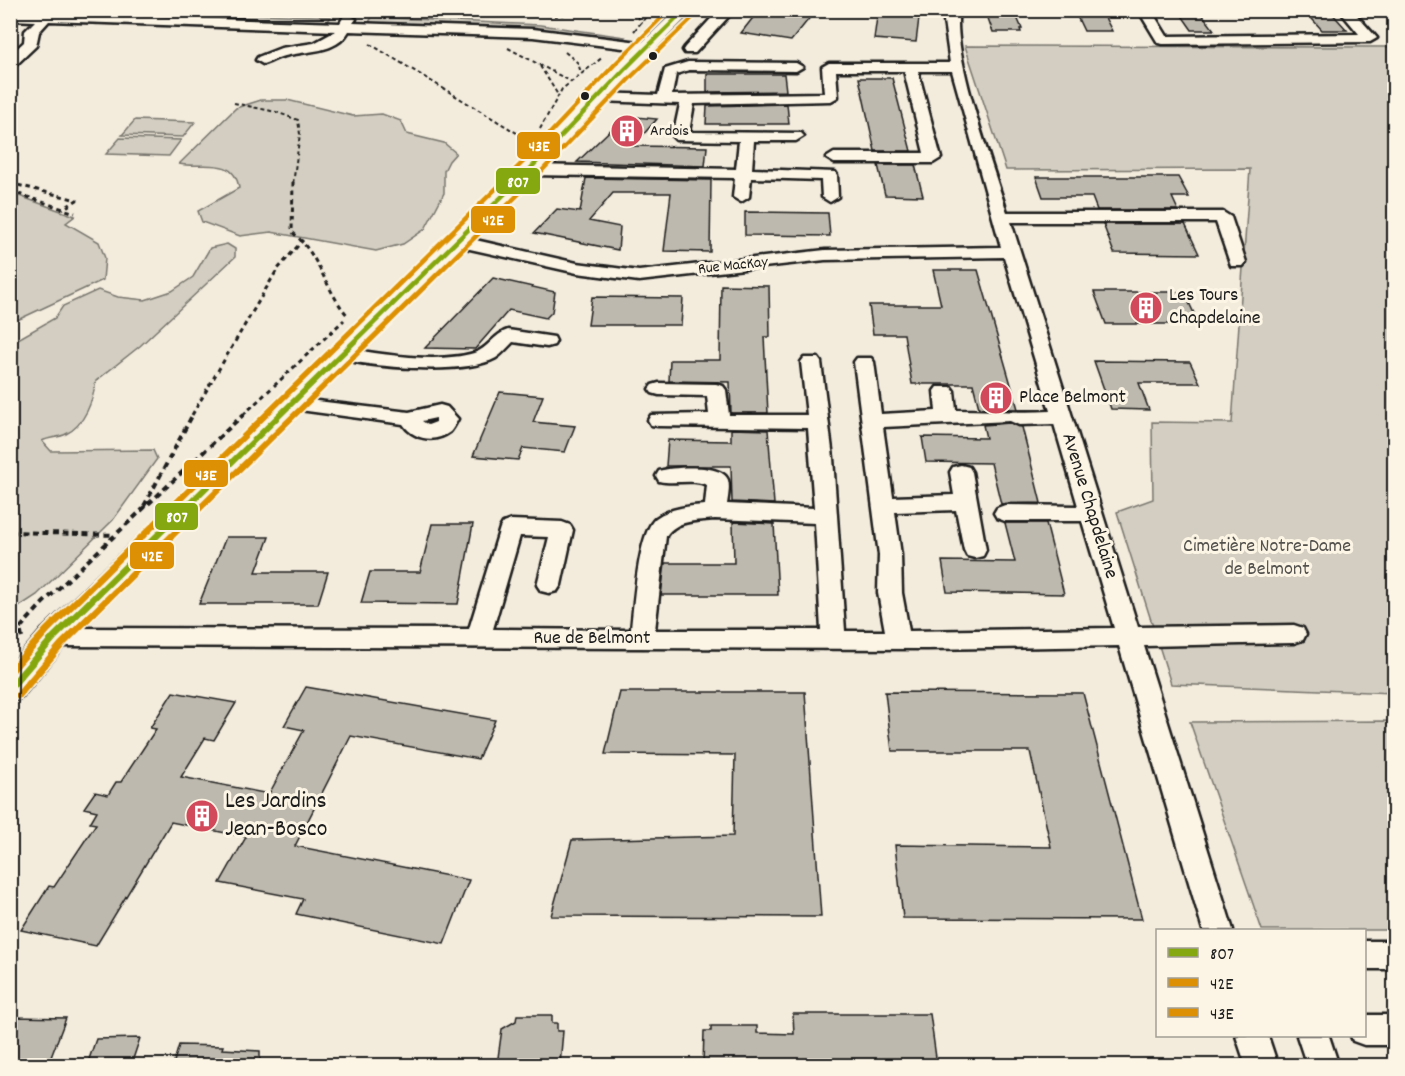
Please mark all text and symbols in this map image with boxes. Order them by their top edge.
unlabelled marker [647,50,659,62]
unlabelled marker [579,90,591,102]
building icon: Ardois [609,113,645,149]
place label: Ardois [650,120,689,143]
line badge: 43E [516,131,561,160]
text: 43E [528,136,550,159]
line badge: 807 [495,167,541,195]
text: 807 [507,172,529,195]
line badge: 42E [470,205,516,234]
text: 42E [483,210,504,233]
street label: Rue MacKay [697,251,770,281]
place label: Les Tours Chapdelaine [1169,282,1261,333]
building icon: Les Tours Chapdelaine [1128,290,1164,326]
building icon: Place Belmont [978,380,1014,416]
place label: Place Belmont [1019,384,1126,412]
street label: Avenue Chapdelaine [1054,430,1125,582]
line badge: 43E [183,459,229,488]
text: 43E [195,465,217,488]
line badge: 807 [154,502,199,531]
text: 807 [166,507,188,530]
park label: Cimetière Notre-Dame de Belmont [1183,533,1351,584]
line badge: 42E [129,541,175,570]
text: 42E [142,546,163,569]
street label: Rue de Belmont [534,625,650,653]
place label: Les Jardins Jean-Bosco [225,785,327,847]
building icon: Les Jardins Jean-Bosco [184,798,220,834]
legend [1156,929,1366,1037]
text: 807 [1210,943,1234,968]
text: 42E [1210,973,1234,998]
text: 43E [1210,1003,1234,1028]

